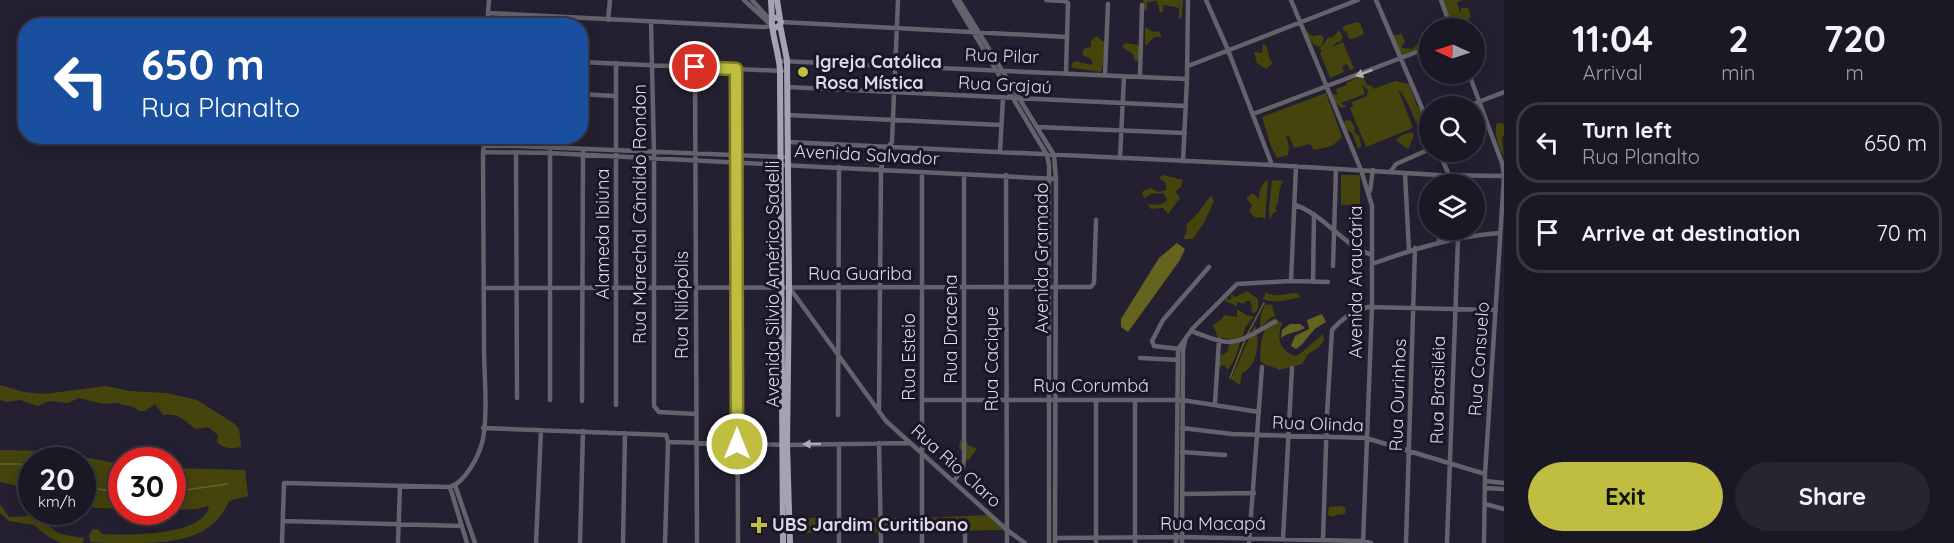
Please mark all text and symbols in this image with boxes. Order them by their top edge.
text: 11:04 [1572,16,1653,61]
text: 2 [1728,16,1749,61]
text: 720 [1824,16,1886,61]
north arrow [1419,18,1485,84]
map controls [1419,18,1485,240]
text: 650 m [141,38,265,91]
pin [669,41,720,92]
icon: left [42,42,120,120]
street label: Rua Pilar [964,43,1040,68]
icon: arrive [678,50,711,83]
place label: Igreja Católica Rosa Mística [815,50,942,94]
text: Arrival [1583,60,1643,85]
text: min [1721,60,1755,85]
text: m [1846,60,1864,85]
marker: Igreja Católica Rosa Mística [796,65,810,79]
one-way arrow [1355,68,1373,78]
street label: Rua Grajaú [958,71,1053,98]
street label: Rua Marechal Cândido Rondon [628,84,651,344]
text: Rua Planalto [141,90,300,124]
button: search [1419,96,1485,162]
text: Turn left [1582,116,1672,144]
icon: left [1531,126,1564,159]
text: 650 m [1864,129,1927,157]
street label: Avenida Salvador [794,139,940,170]
text: Rua Planalto [1582,144,1700,169]
street label: Avenida Silvio Américo Sadelli [761,161,784,407]
street label: Alameda Ibiúna [591,169,614,299]
button: layers [1419,174,1485,240]
street label: Avenida Gramado [1030,183,1053,333]
street label: Avenida Araucária [1344,206,1367,358]
icon: arrive [1531,216,1564,249]
text: Arrive at destination [1582,219,1800,247]
text: 70 m [1877,219,1927,247]
street label: Rua Nilópolis [670,251,693,359]
street label: Rua Guariba [808,262,912,285]
street label: Rua Dracena [939,274,962,384]
street label: Rua Consuelo [1463,301,1494,417]
street label: Rua Cacique [980,306,1003,412]
street label: Rua Esteio [897,313,920,401]
street label: Rua Brasiléia [1425,336,1450,444]
street label: Rua Ourinhos [1384,338,1411,452]
street label: Rua Corumbá [1033,374,1149,397]
street label: Rua Olinda [1272,410,1364,437]
position arrow [705,412,769,476]
street label: Rua Rio Claro [906,419,1006,512]
one-way arrow [803,440,822,449]
speed limit sign: 30 [108,447,186,525]
text: 20 [39,460,75,498]
button: Exit [1528,462,1723,531]
button: Share [1735,462,1930,531]
text: km/h [38,492,76,511]
street label: Rua Macapá [1160,512,1266,535]
place label: UBS Jardim Curitibano [772,513,968,536]
marker: UBS Jardim Curitibano [750,516,768,534]

